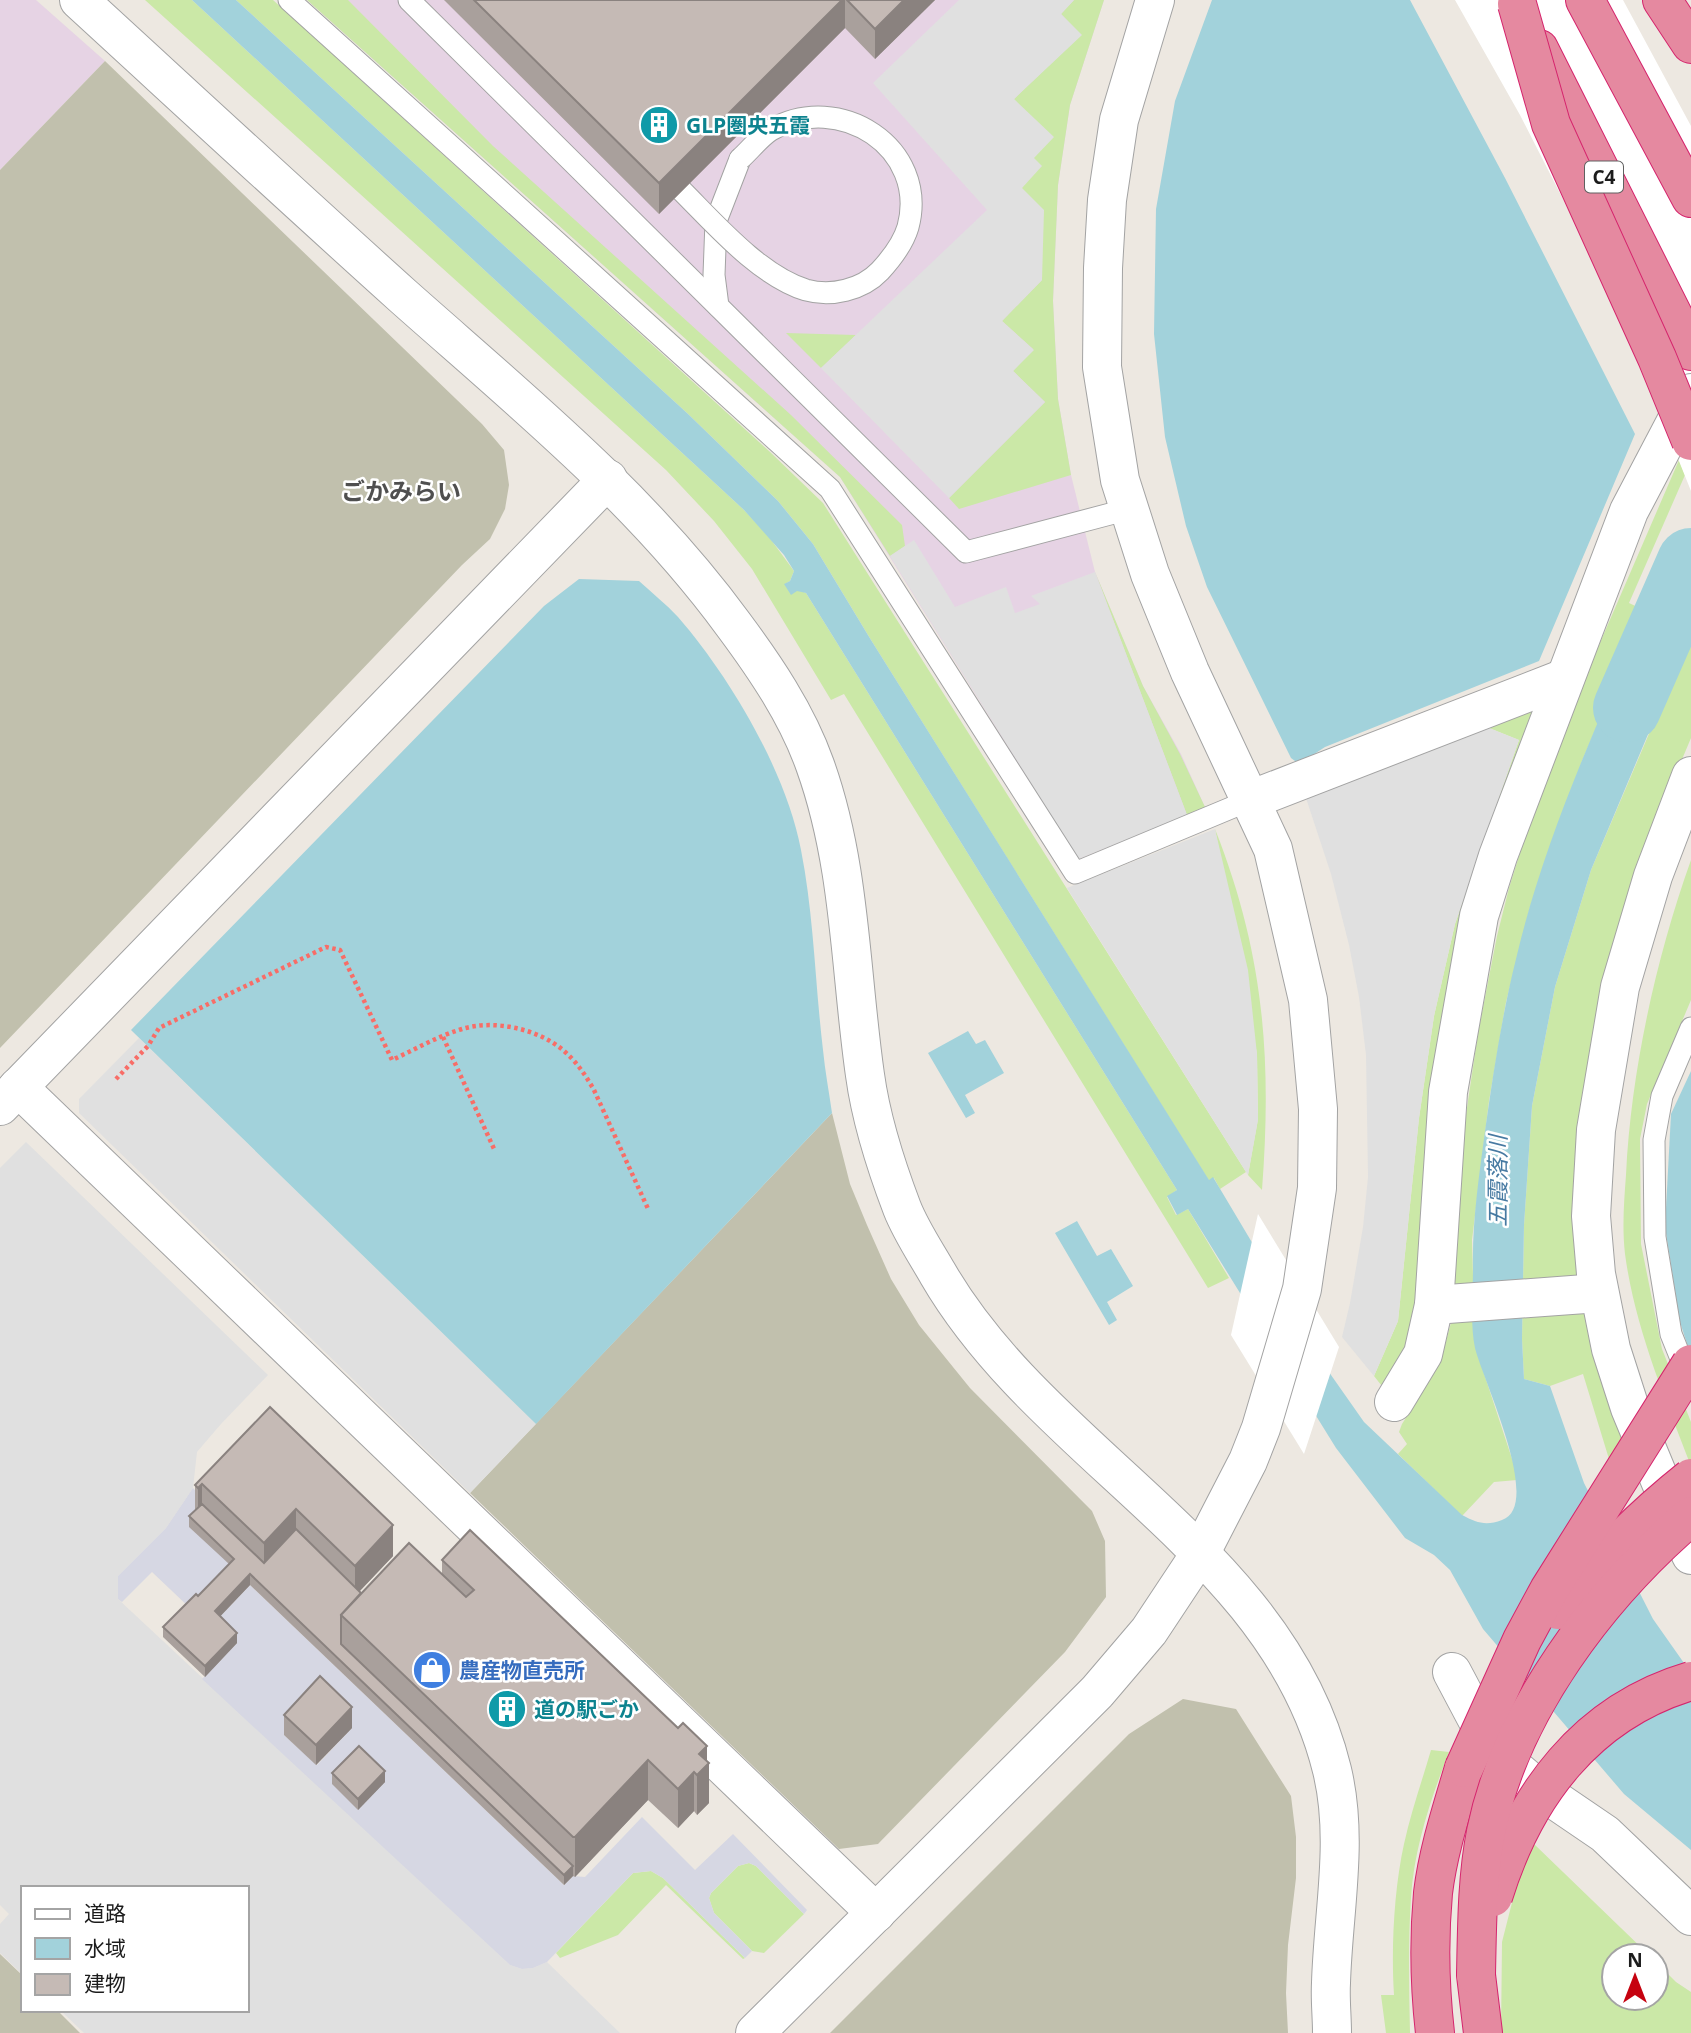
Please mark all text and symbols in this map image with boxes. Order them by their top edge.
building icon: GLP圏央五霞 [638,104,680,146]
place label: GLP圏央五霞 [686,111,810,139]
road number: C4 [1585,162,1623,192]
district label: ごかみらい [341,474,461,507]
water label: 五霞落川 [1481,1132,1513,1227]
shop icon: 農産物直売所 [411,1649,453,1691]
place label: 農産物直売所 [459,1656,585,1684]
building icon: 道の駅ごか [486,1688,528,1730]
place label: 道の駅ごか [534,1695,639,1723]
legend [21,1886,248,2012]
text: 道路 [84,1899,126,1927]
text: 水域 [84,1934,126,1962]
north arrow [1600,1942,1670,2012]
text: N [1627,1947,1643,1973]
text: 建物 [84,1969,126,1997]

